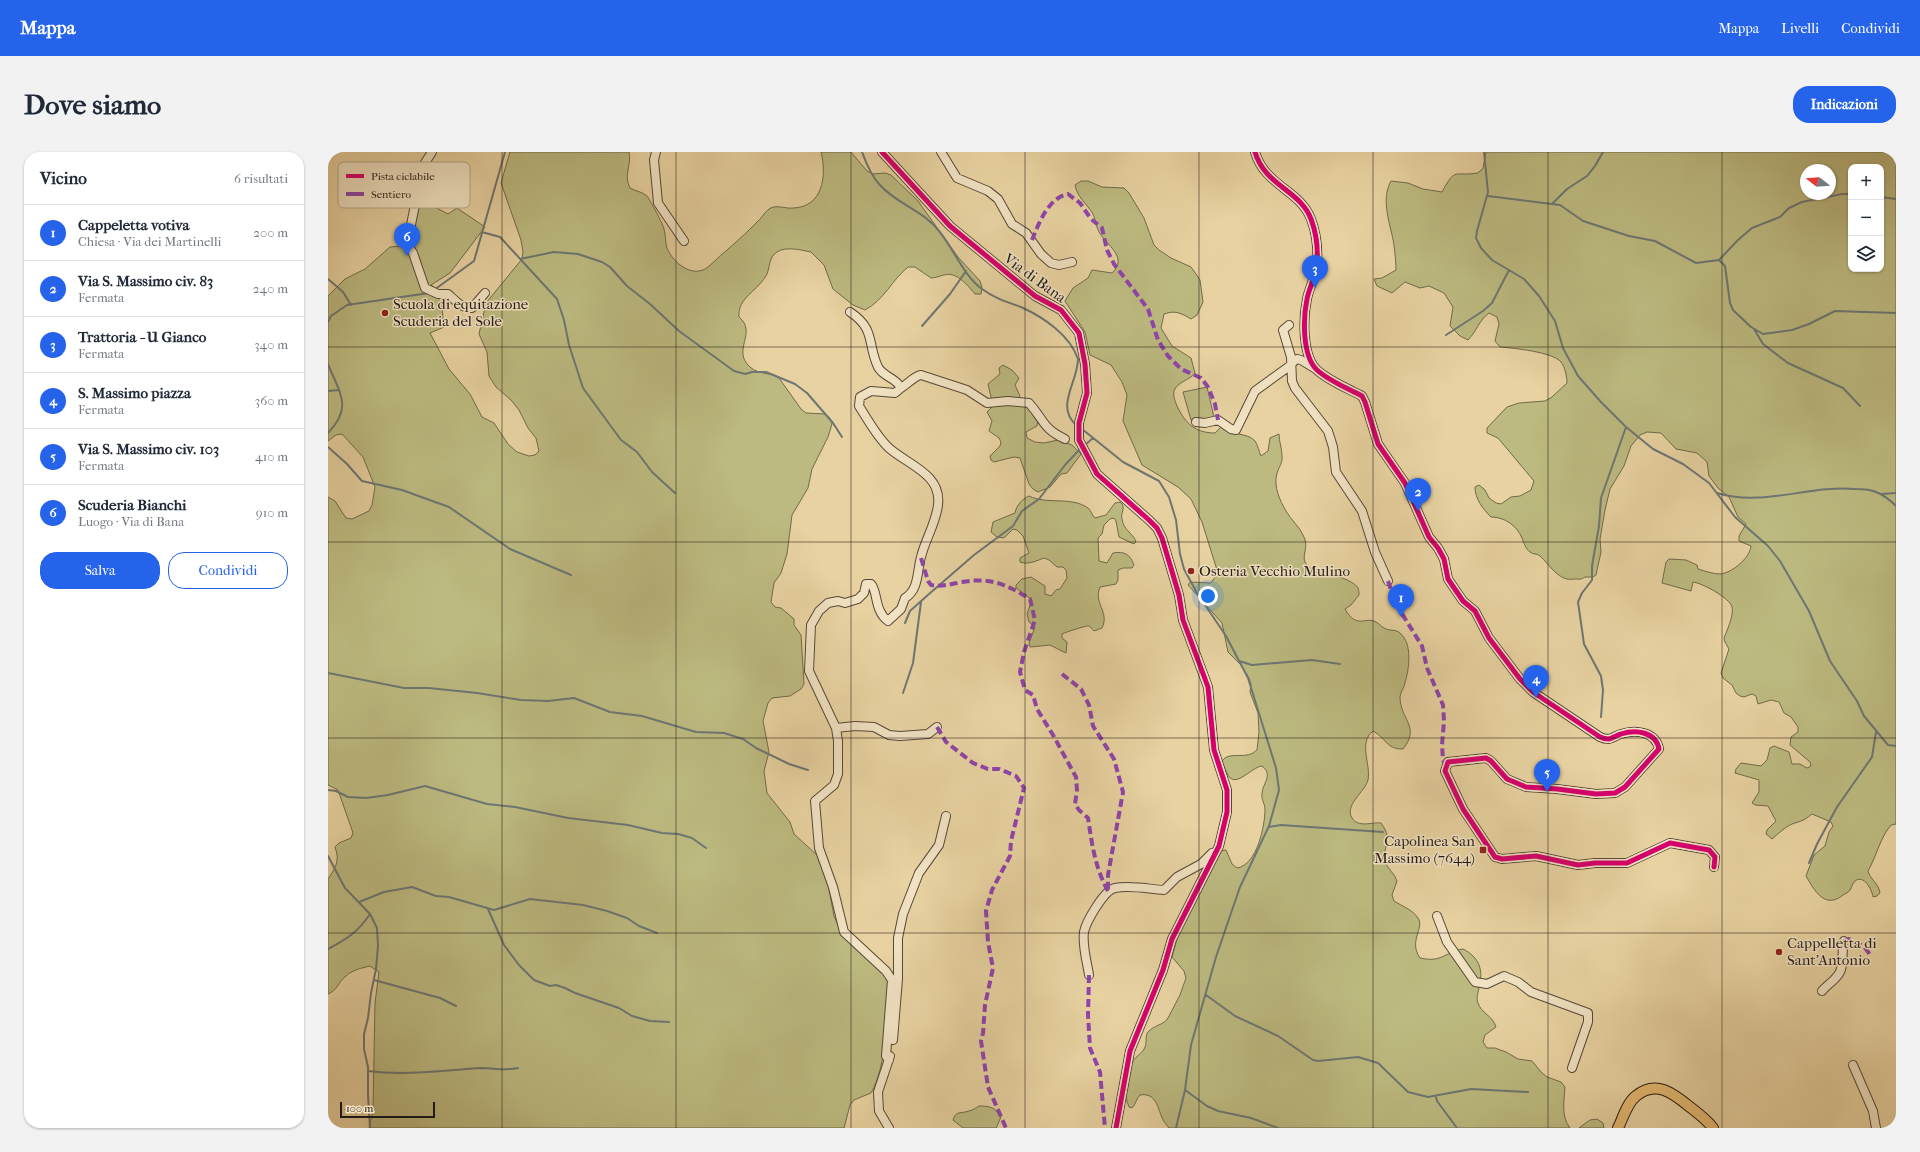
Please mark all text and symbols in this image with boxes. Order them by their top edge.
text: Mappa [20,17,76,39]
text: Mappa [1718,20,1759,37]
text: Livelli [1781,20,1819,37]
text: Condividi [1841,20,1900,37]
button: Indicazioni [1793,86,1896,123]
text: Dove siamo [24,88,161,121]
legend [338,162,470,208]
north arrow [1800,164,1836,200]
map controls [1848,164,1884,272]
button: + [1848,164,1884,200]
text: Vicino [40,168,87,188]
text: Pista ciclabile [371,170,435,183]
text: 6 risultati [234,171,288,186]
text: Sentiero [371,188,412,201]
button: − [1848,200,1884,236]
text: Cappeletta votiva [78,216,190,234]
pin: 6 [394,223,420,256]
text: 1 [51,225,55,240]
text: 200 m [253,225,288,240]
text: Chiesa · Via dei Martinelli [78,234,221,249]
button: layers [1848,236,1884,272]
street label: Via di Bana [1000,249,1070,307]
pin: 3 [1302,255,1328,288]
text: Via S. Massimo civ. 83 [78,272,213,290]
text: 2 [50,281,56,296]
text: 240 m [253,281,288,296]
text: Fermata [78,290,124,305]
place label: Scuola di equitazione Scuderia del Sole [393,295,529,330]
marker: Scuola di equitazione Scuderia del Sole [380,308,390,318]
text: Trattoria - U Gianco [78,328,206,346]
text: 3 [50,337,56,352]
text: 340 m [254,337,288,352]
text: Fermata [78,346,124,361]
text: S. Massimo piazza [78,384,191,402]
text: 4 [49,393,57,408]
text: 360 m [255,393,288,408]
text: Fermata [78,402,124,417]
text: Via S. Massimo civ. 103 [78,440,219,458]
text: 5 [50,449,56,464]
text: 410 m [255,449,288,464]
text: Fermata [78,458,124,473]
pin: 2 [1405,478,1431,511]
text: Scuderia Bianchi [78,496,187,514]
text: 6 [49,505,57,520]
text: 910 m [256,505,288,520]
text: Luogo · Via di Bana [78,514,184,529]
button: Salva [40,552,160,589]
button: Condividi [168,552,288,589]
place label: Osteria Vecchio Mulino [1199,562,1350,580]
marker: Osteria Vecchio Mulino [1186,566,1196,576]
pin: 1 [1388,584,1414,617]
your location [1198,586,1218,606]
pin: 4 [1523,665,1549,698]
pin: 5 [1534,759,1560,792]
place label: Capolinea San Massimo (7644) [1374,832,1475,867]
marker: Capolinea San Massimo (7644) [1478,845,1488,855]
place label: Cappelletta di Sant'Antonio [1787,934,1877,969]
marker: Cappelletta di Sant'Antonio [1774,947,1784,957]
scale bar [340,1100,435,1119]
text: 100 m [346,1102,374,1115]

